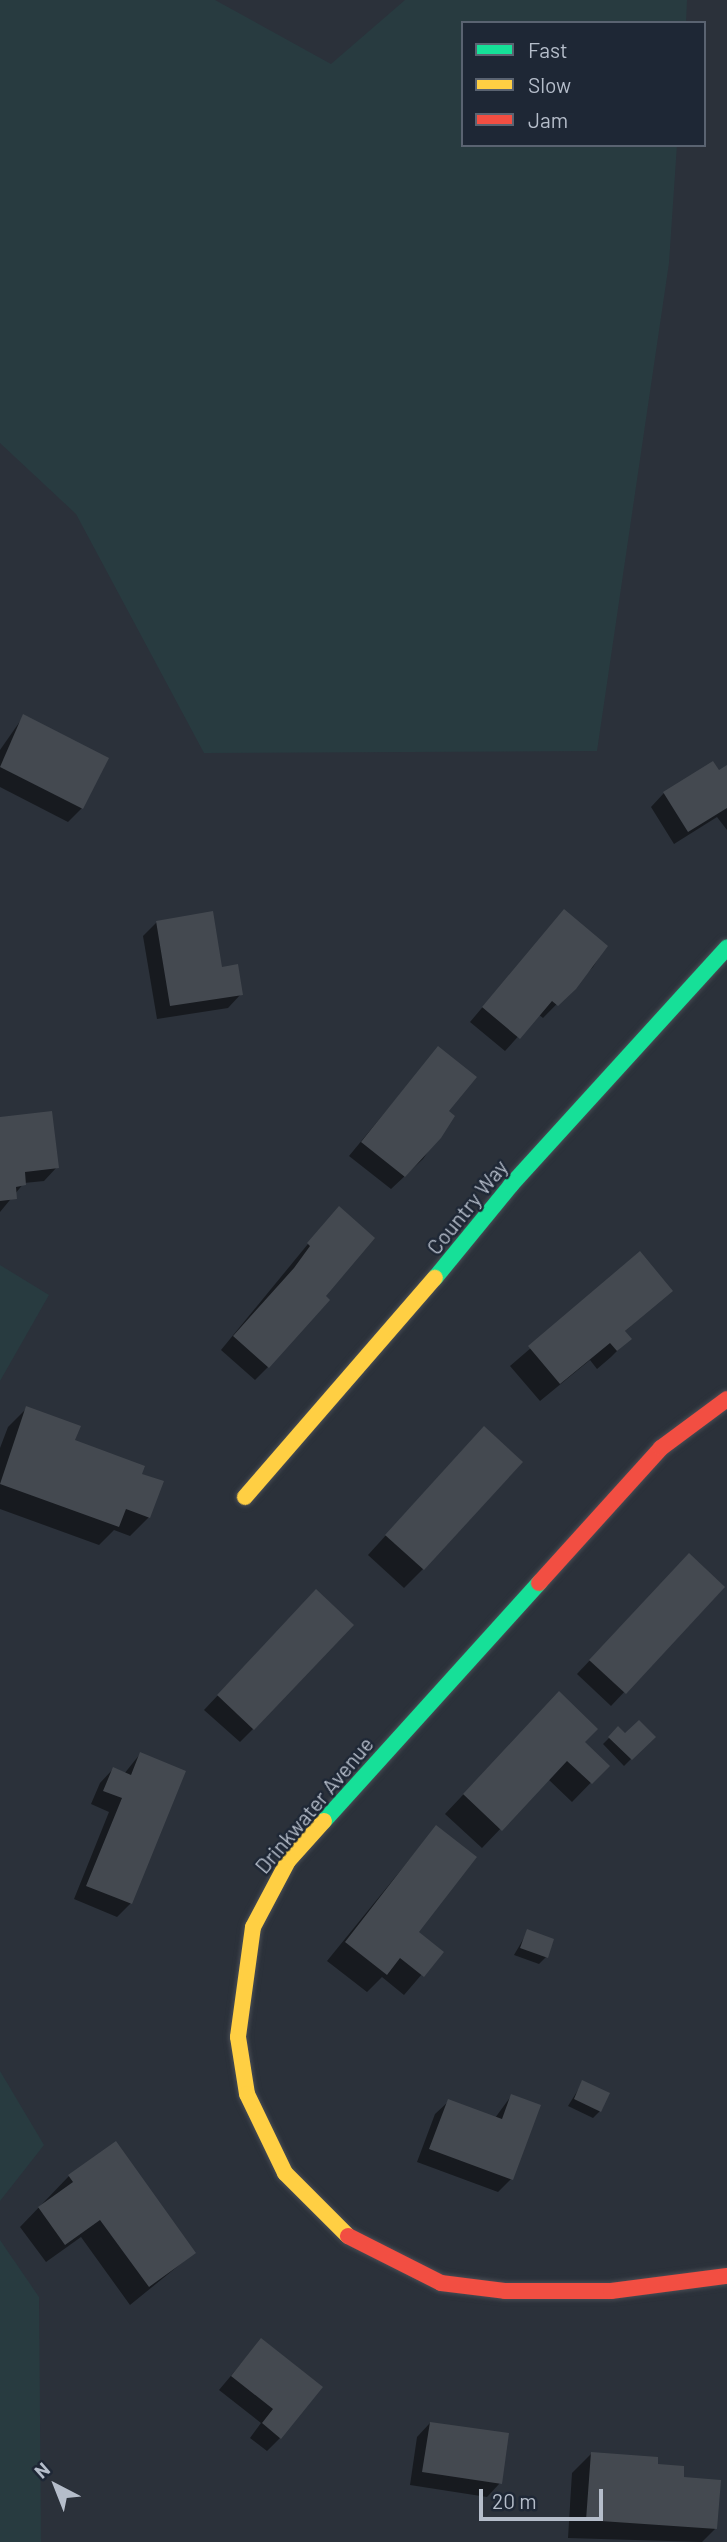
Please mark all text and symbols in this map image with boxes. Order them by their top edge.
legend [461,21,706,147]
text: Fast [528,37,568,62]
text: Slow [528,72,571,97]
text: Jam [528,107,568,132]
street label: Country Way [421,1155,513,1259]
street label: Drinkwater Avenue [250,1732,378,1878]
north arrow [21,2451,91,2521]
text: N [29,2457,54,2483]
scale bar [482,2476,606,2520]
text: 20 m [492,2488,537,2513]

